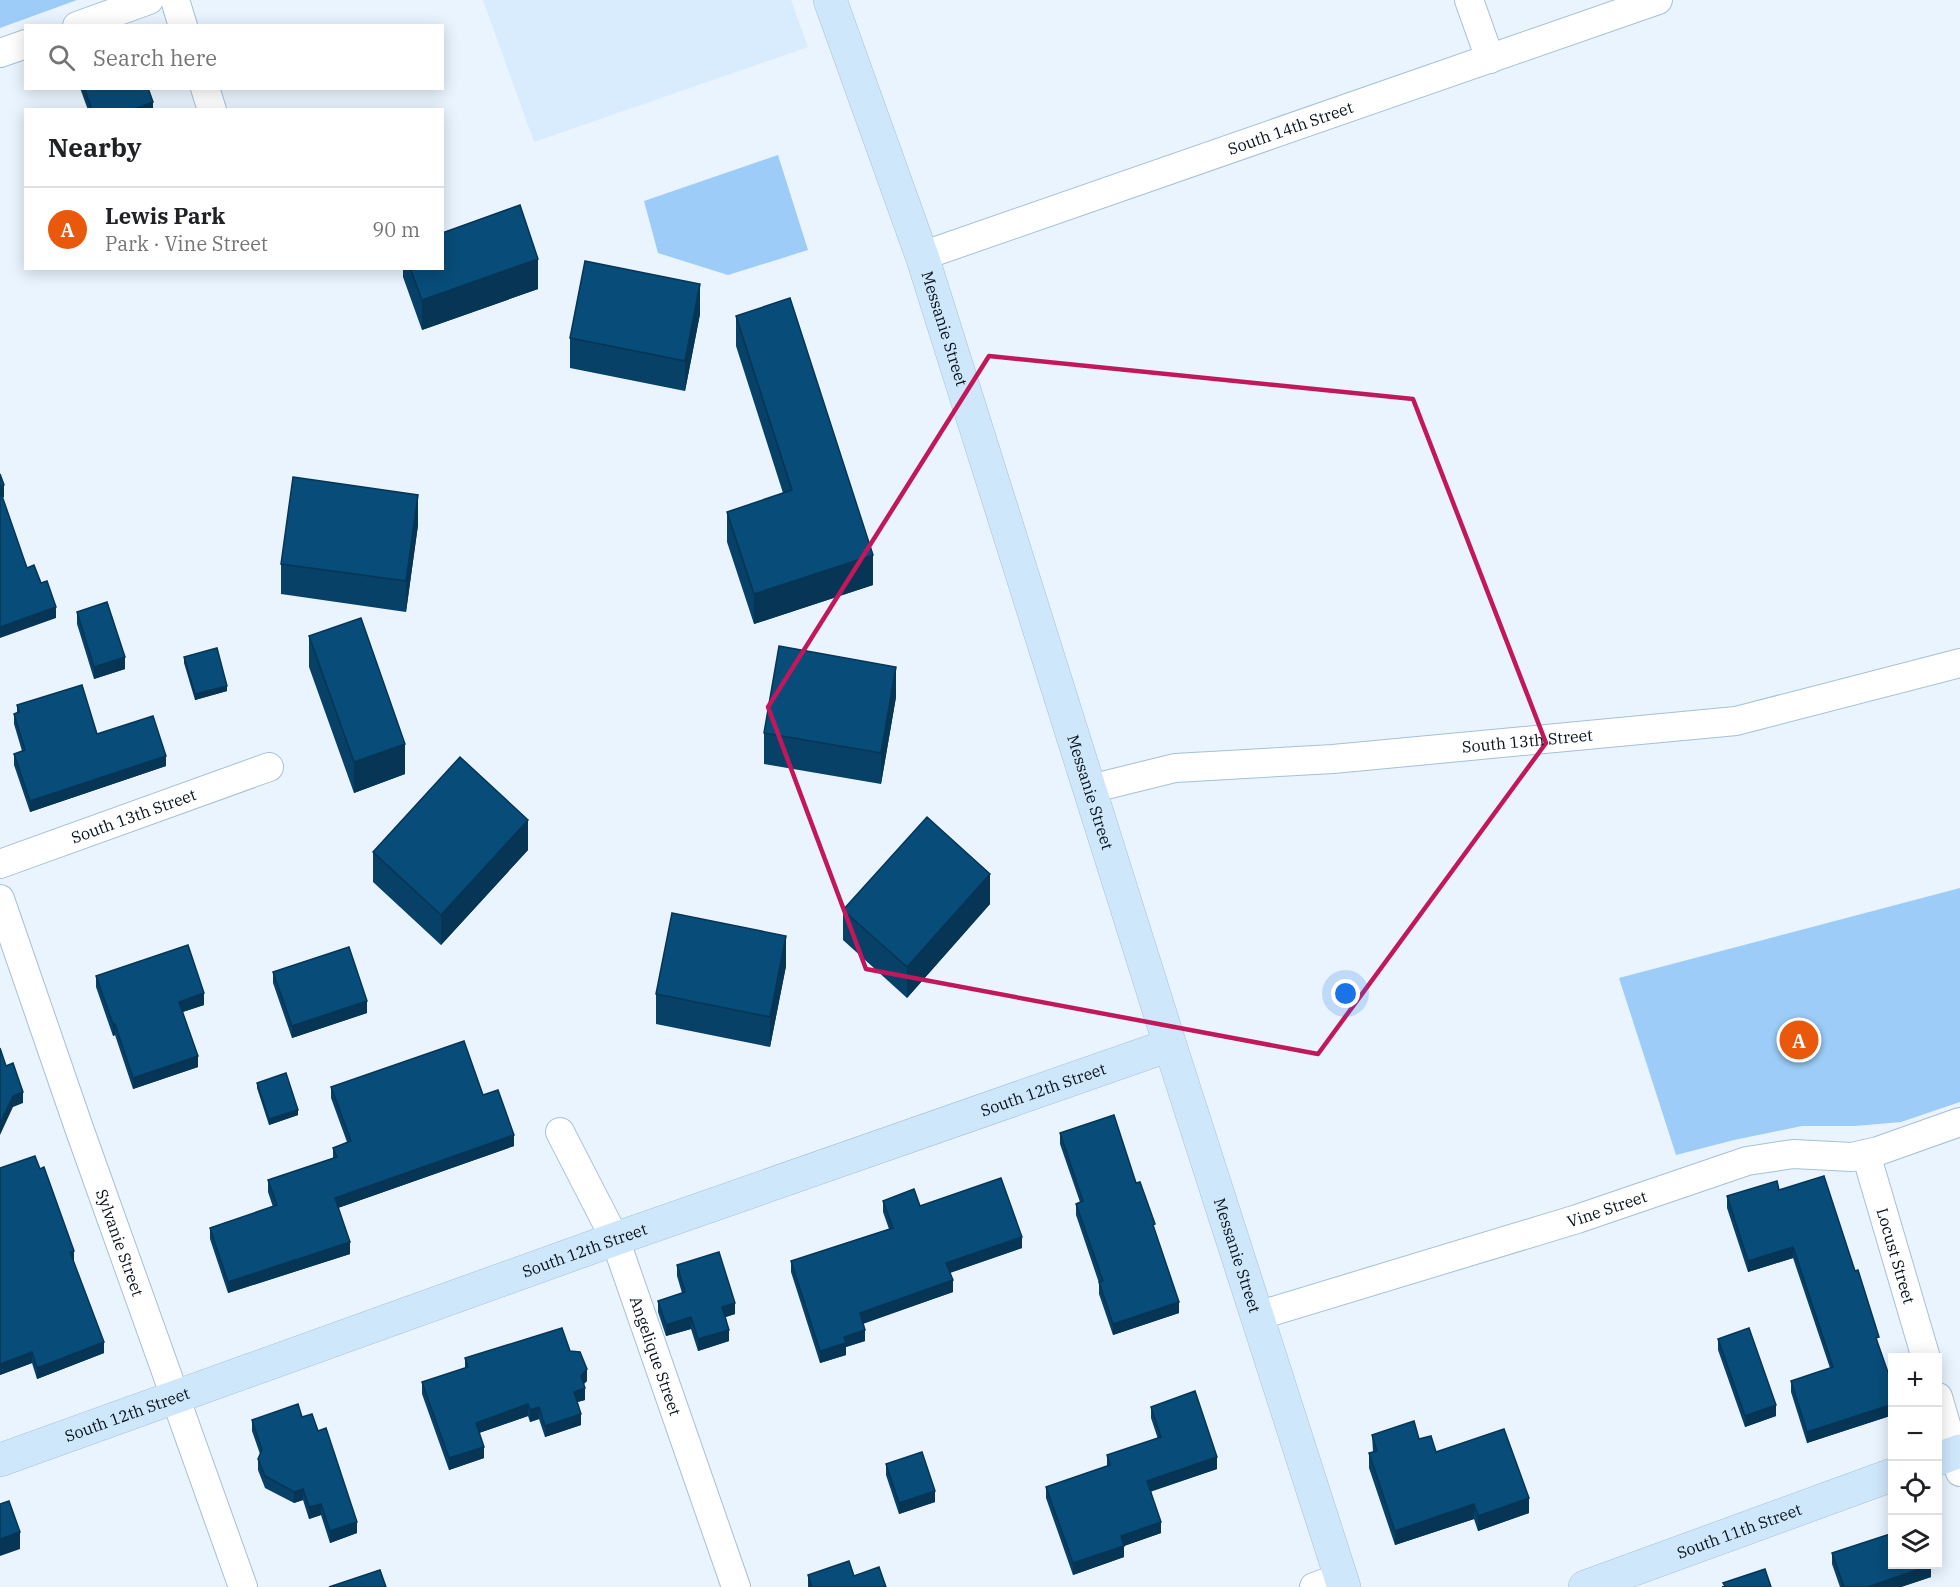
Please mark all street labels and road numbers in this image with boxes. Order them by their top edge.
street label: South 14th Street [1225,97,1356,159]
street label: Messanie Street [917,269,972,389]
street label: South 13th Street [1461,725,1594,757]
street label: Messanie Street [1063,732,1118,852]
street label: South 13th Street [68,784,199,848]
street label: South 12th Street [978,1058,1109,1120]
street label: Sylvanie Street [92,1186,148,1299]
street label: Vine Street [1565,1186,1650,1231]
street label: Messanie Street [1210,1195,1265,1316]
street label: Locust Street [1872,1205,1920,1306]
street label: South 12th Street [519,1219,650,1282]
street label: Angelique Street [626,1293,686,1418]
street label: South 12th Street [62,1383,193,1446]
street label: South 11th Street [1674,1499,1804,1563]

